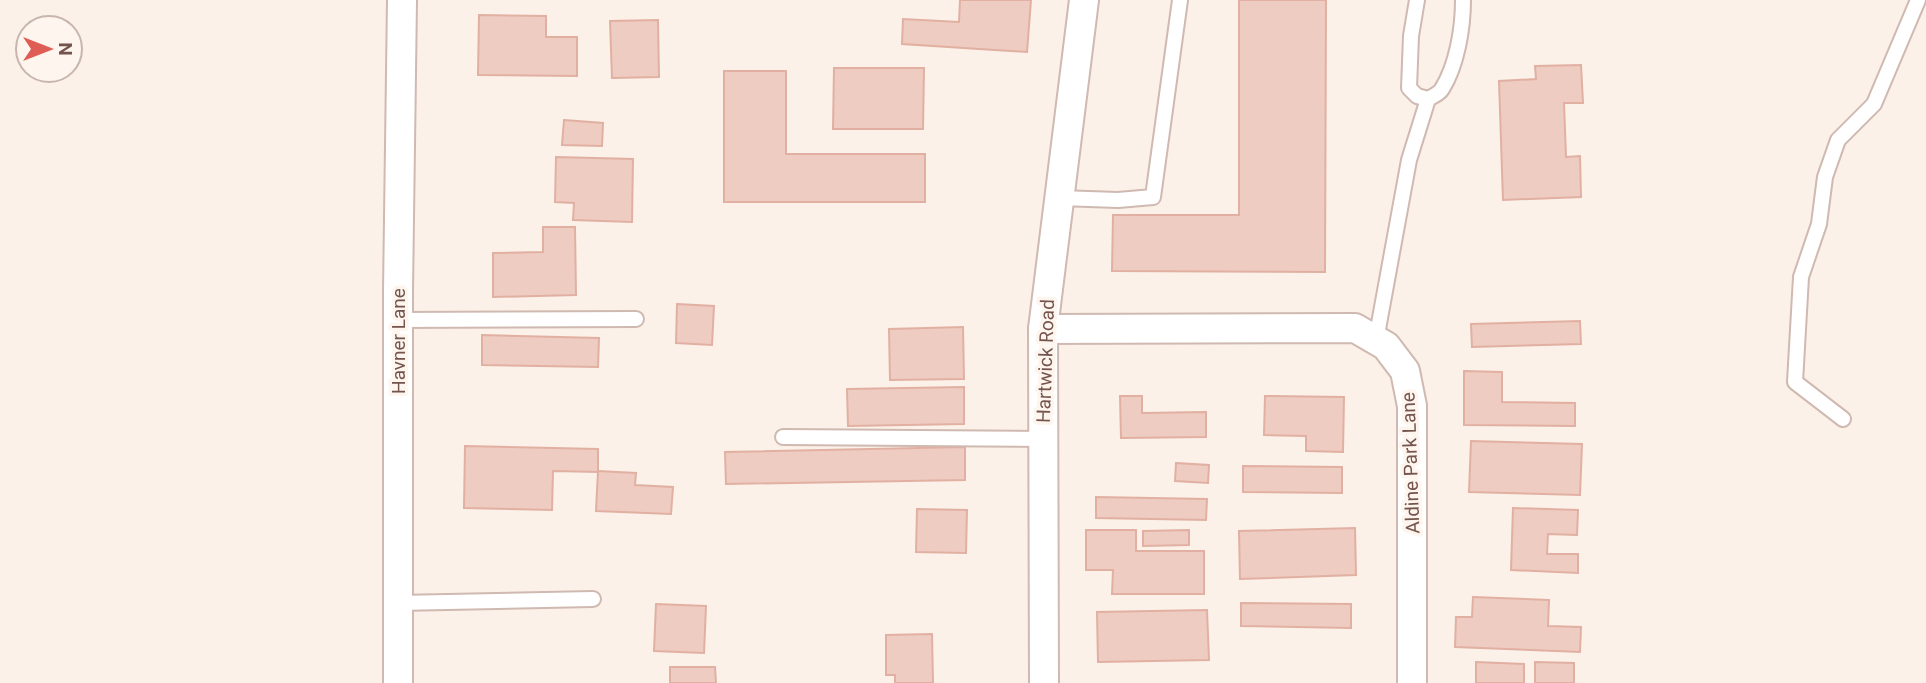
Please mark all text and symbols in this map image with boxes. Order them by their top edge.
north arrow [14,14,84,84]
text: N [54,42,77,56]
street label: Havner Lane [387,288,410,394]
street label: Hartwick Road [1032,299,1059,423]
street label: Aldine Park Lane [1397,392,1424,534]

